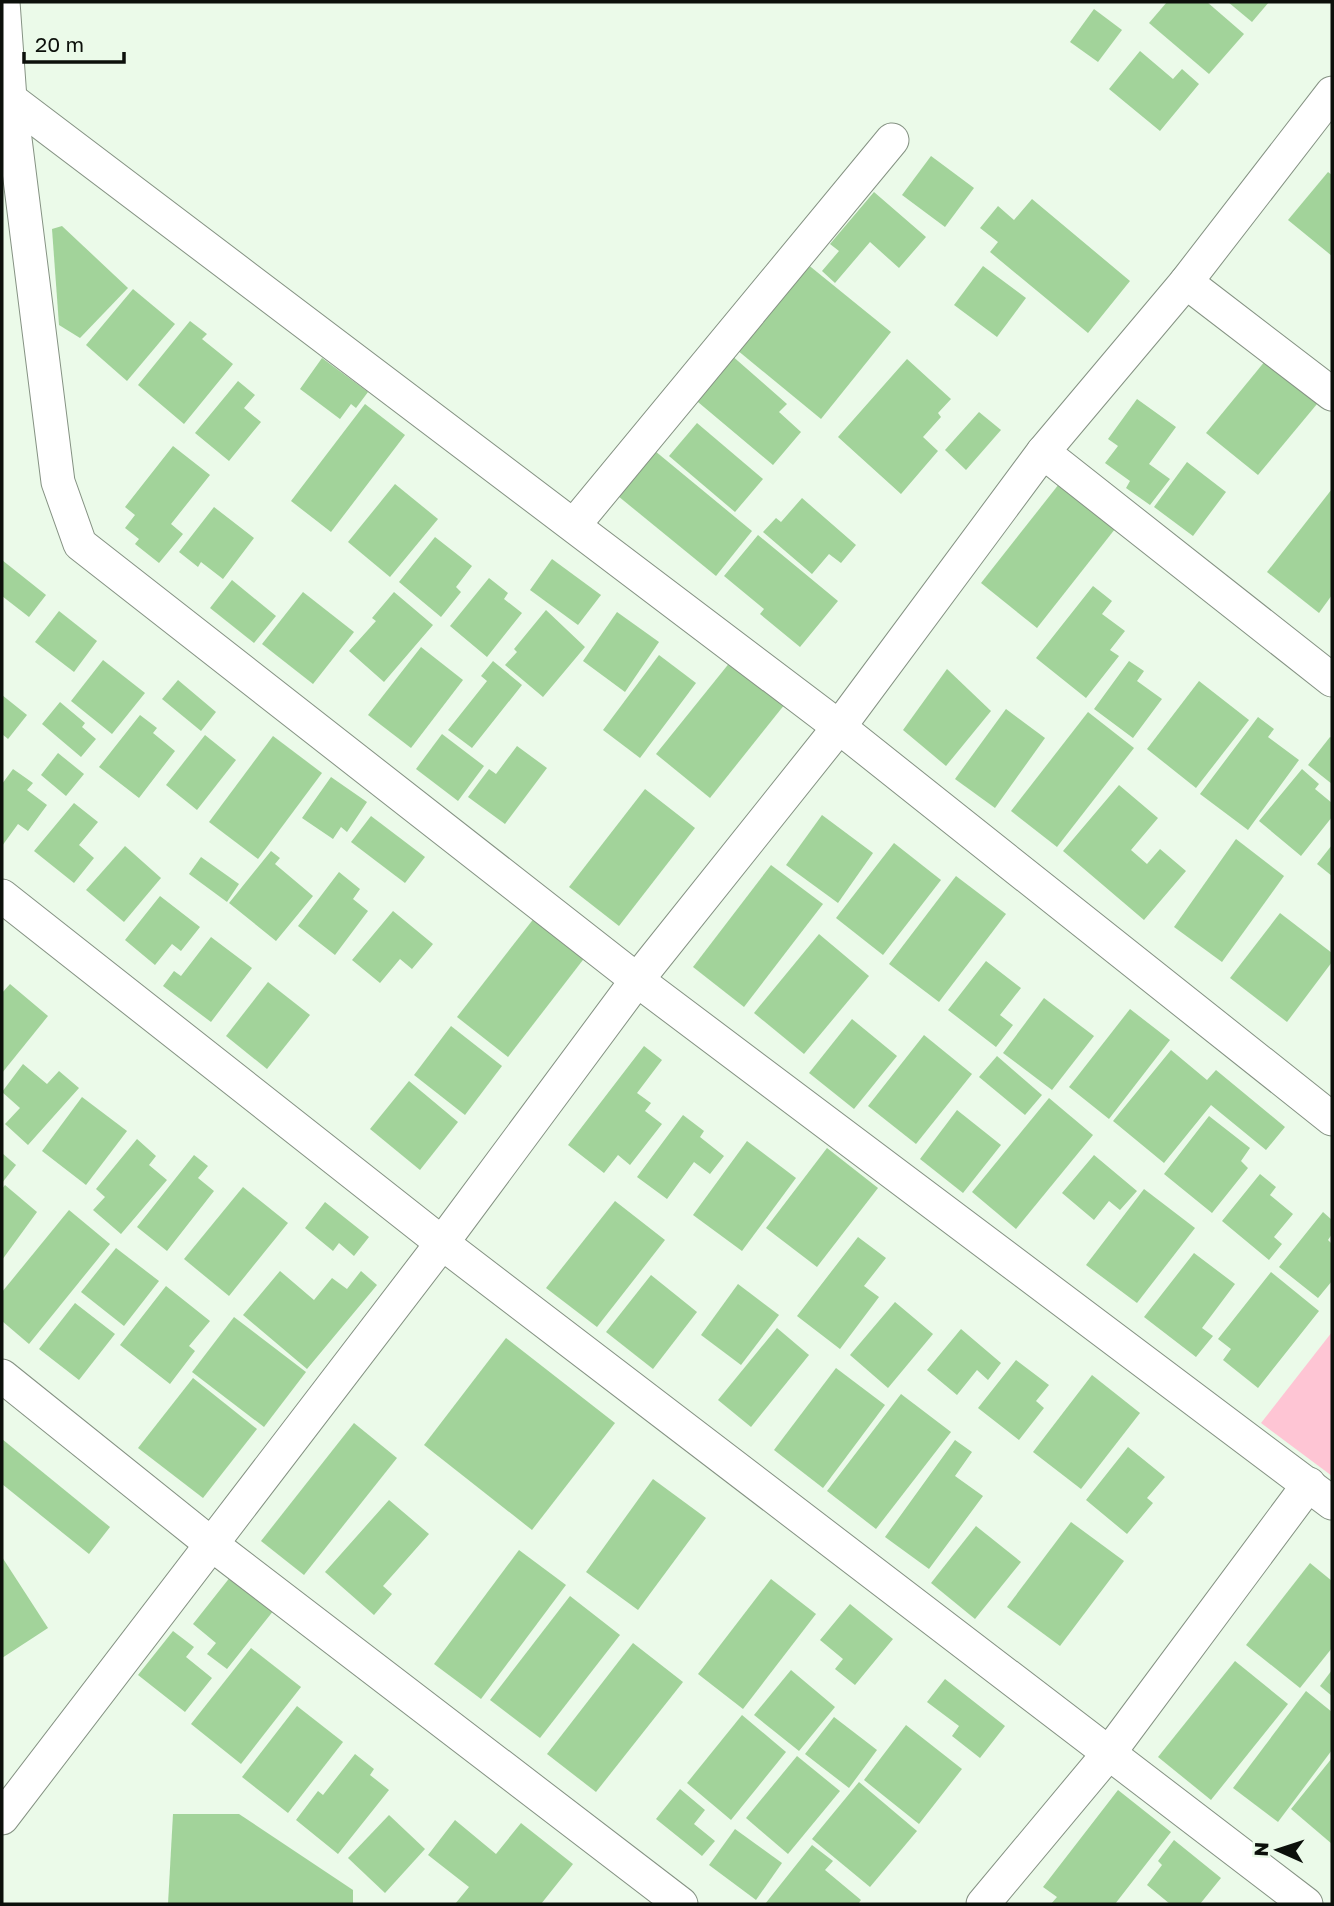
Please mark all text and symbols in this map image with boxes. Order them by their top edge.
scale bar [24,21,124,65]
text: 20 m [35,31,84,57]
north arrow [1243,1815,1313,1885]
text: N [1249,1841,1272,1857]

